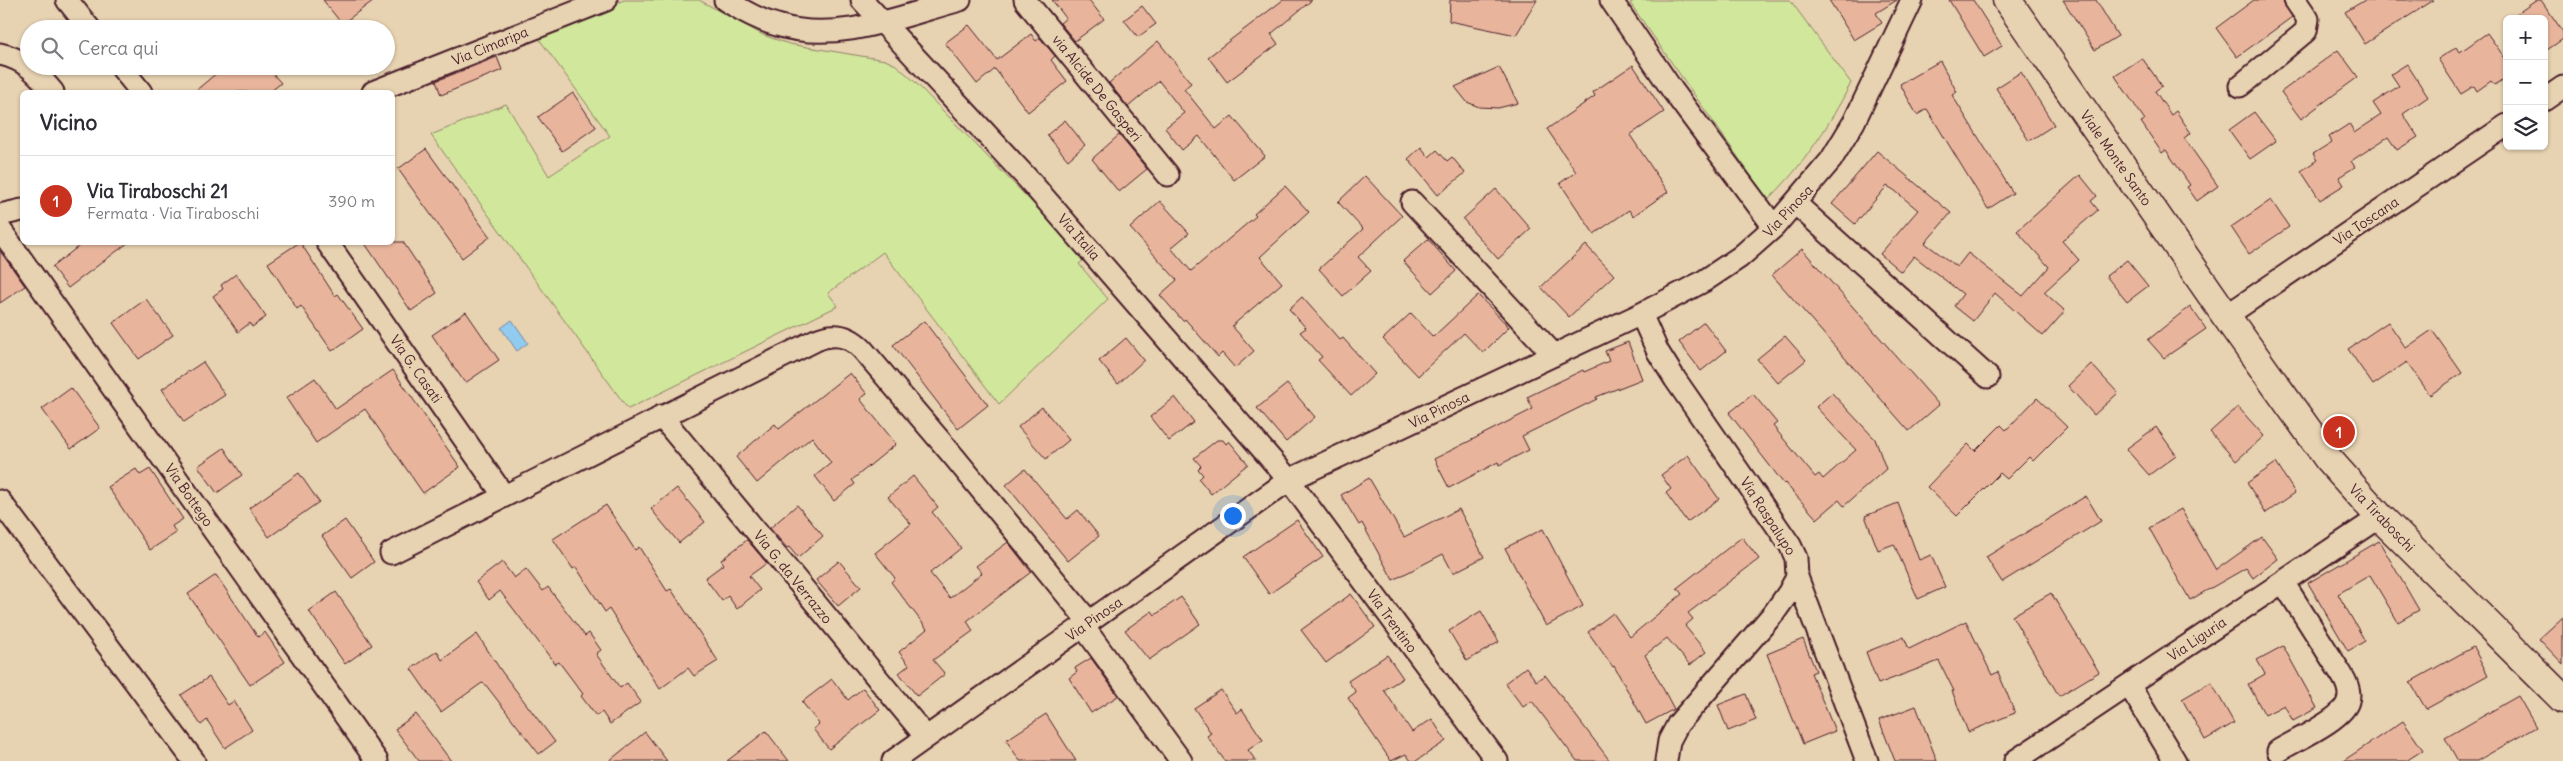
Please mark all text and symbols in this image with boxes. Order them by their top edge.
map controls [2503,15,2548,150]
button: + [2503,15,2548,60]
search box [20,20,395,75]
street label: Via Cimaripa [449,23,531,69]
street label: via Alcide De Gasperi [1048,31,1146,145]
icon: search [38,34,66,62]
text: Cerca qui [78,36,159,60]
button: − [2503,60,2548,105]
button: layers [2503,105,2548,150]
street label: Viale Monte Santo [2076,107,2156,209]
text: Vicino [40,109,97,136]
text: Via Tiraboschi 21 [87,179,228,203]
street label: Via Pinosa [1759,181,1817,241]
text: 1 [53,191,59,211]
text: 390 m [328,191,375,211]
street label: Via Toscana [2330,193,2402,249]
text: Fermata · Via Tiraboschi [87,203,259,223]
street label: Via Italia [1054,210,1104,264]
street label: Via G. Casati [386,332,446,406]
street label: Via Pinosa [1406,388,1472,432]
pin: 1 [2323,413,2355,451]
street label: Via Bottego [161,460,217,530]
street label: Via Raspalupo [1736,474,1800,559]
street label: Via Tiraboschi [2345,480,2419,556]
your location [1220,503,1246,529]
street label: Via G. da Verrazzo [750,527,836,628]
street label: Via Trentino [1363,586,1421,656]
street label: Via Pinosa [1062,593,1126,645]
street label: Via Liguria [2164,613,2230,665]

